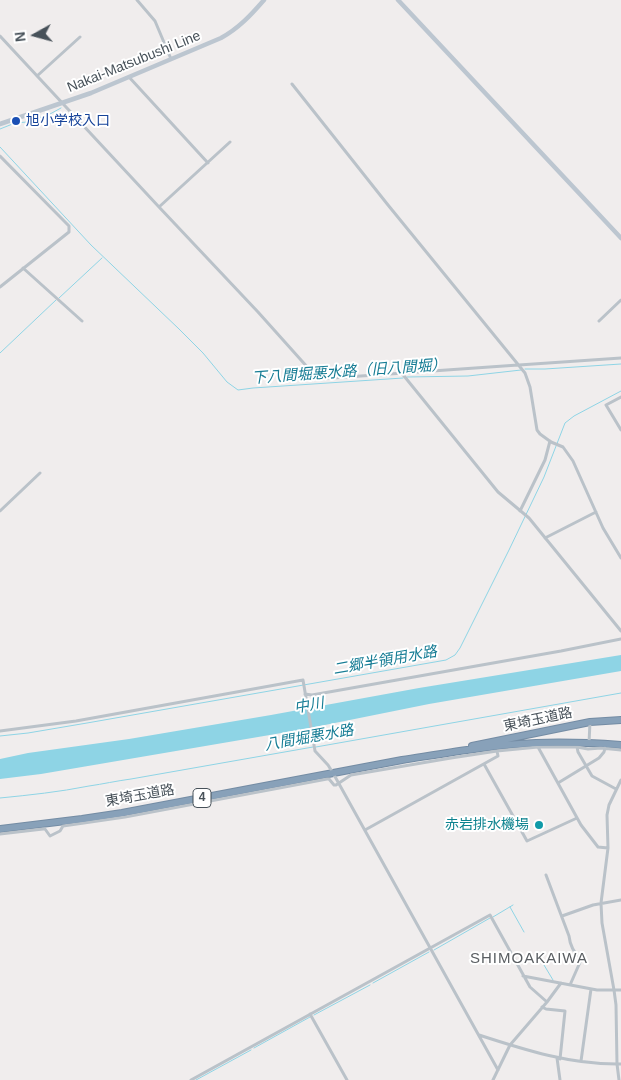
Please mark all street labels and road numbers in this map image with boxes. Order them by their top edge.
street label: Nakai-Matsubushi Line [65,28,203,96]
street label: 東埼玉道路 [502,705,574,735]
street label: 東埼玉道路 [104,782,176,810]
road number: 4 [193,788,211,808]

